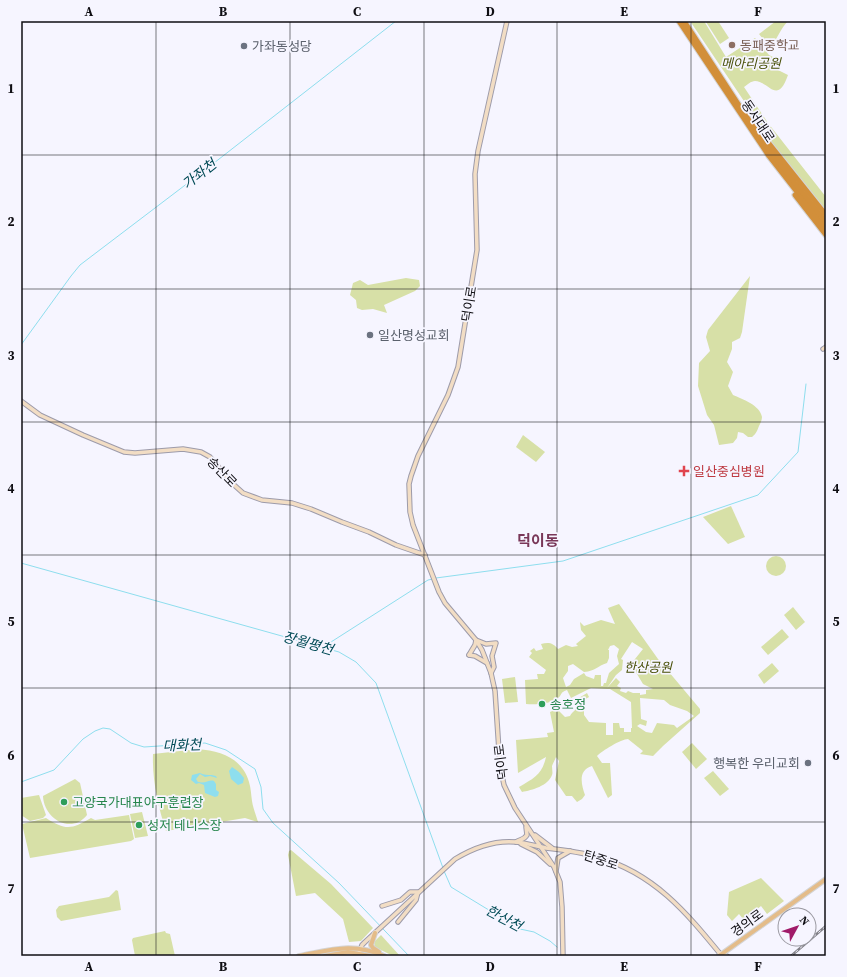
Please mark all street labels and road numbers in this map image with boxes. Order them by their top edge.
street label: 동서대로 [738,96,778,146]
street label: 덕이로 [458,285,480,323]
street label: 송산로 [203,453,241,491]
street label: 덕이로 [490,743,512,781]
street label: 탄중로 [581,846,621,874]
street label: 경의로 [727,906,767,940]

